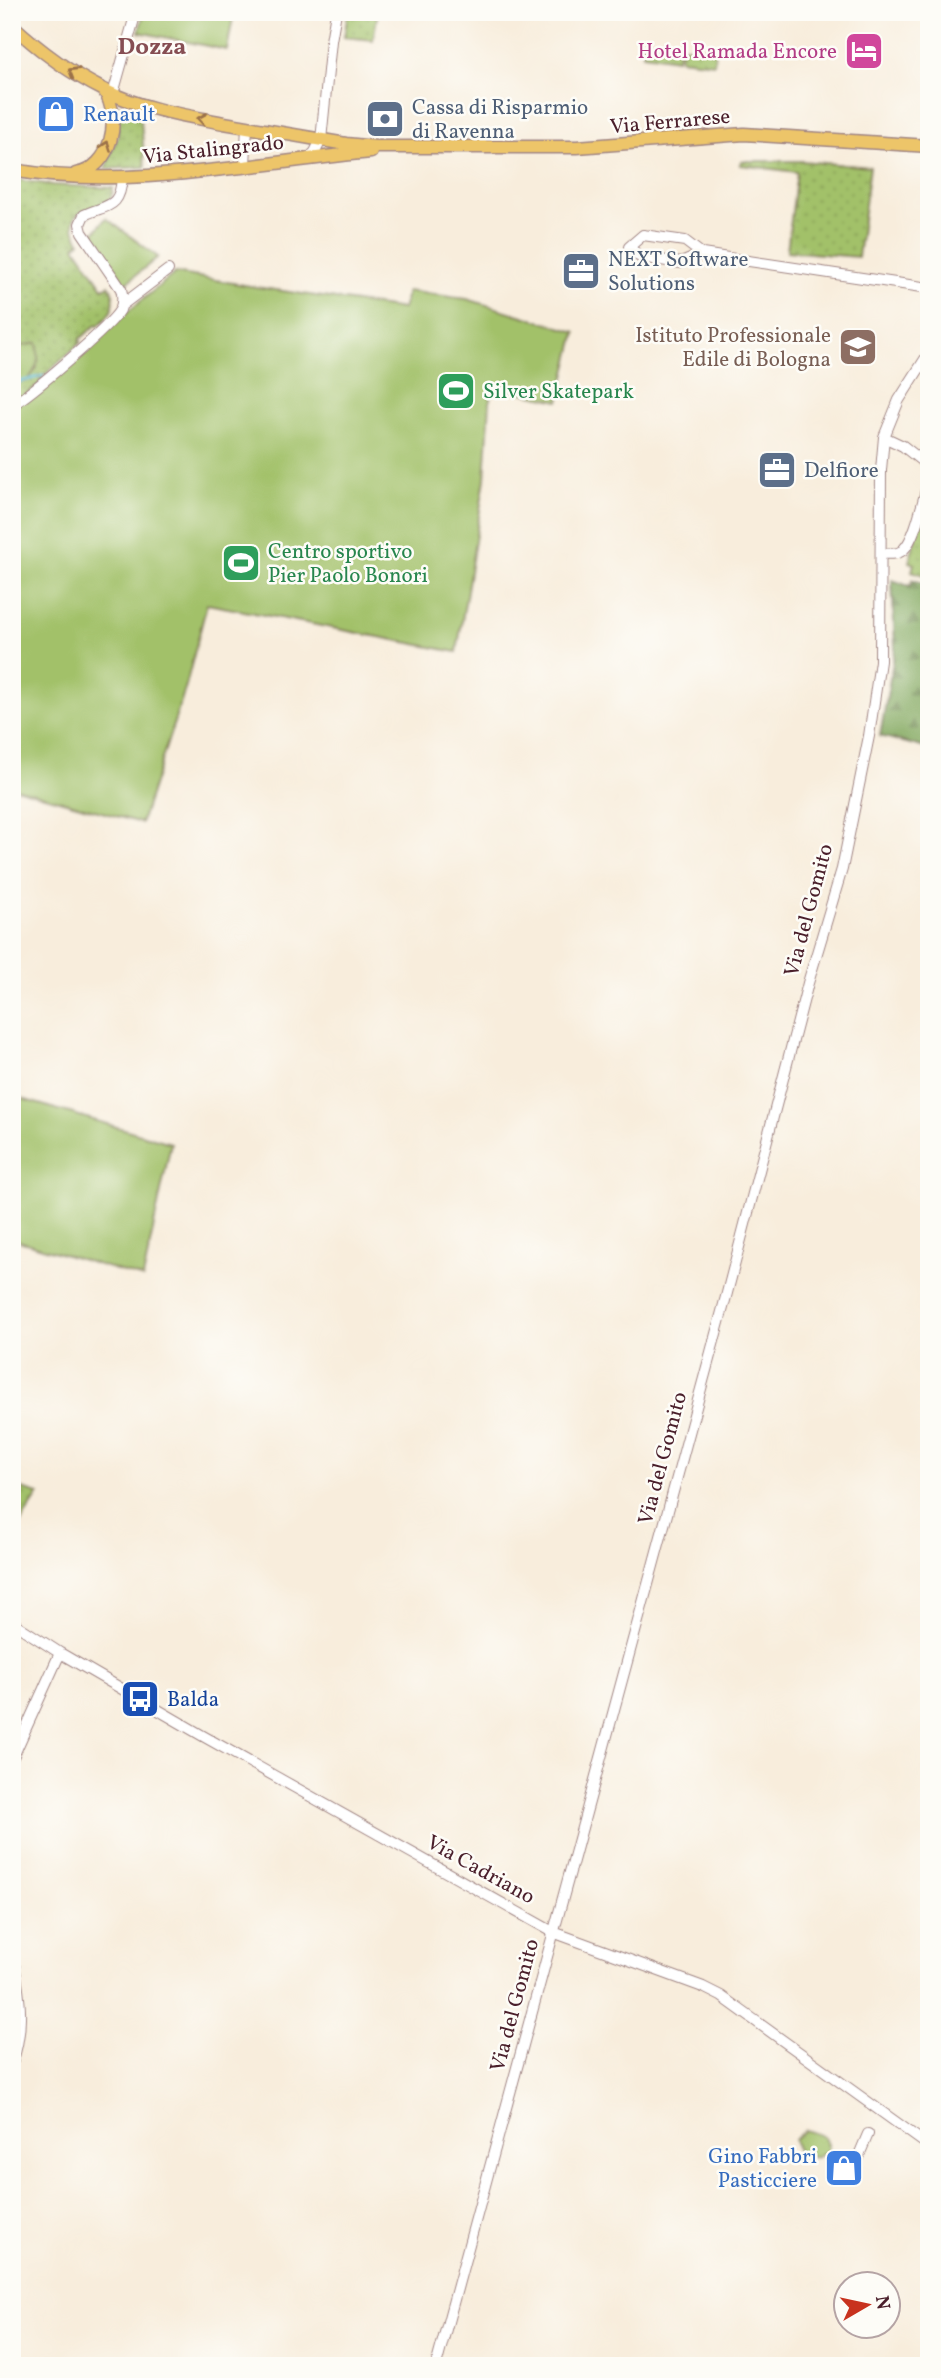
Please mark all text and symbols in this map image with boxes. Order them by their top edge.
hotel icon: Hotel Ramada Encore [843,30,885,72]
district label: Dozza [118,31,186,65]
place label: Hotel Ramada Encore [638,38,837,67]
one-way arrow [68,67,81,80]
shop icon: Renault [35,93,77,135]
place label: Cassa di Risparmio di Ravenna [412,94,588,147]
bank icon: Cassa di Risparmio di Ravenna [364,98,406,140]
place label: Renault [83,101,155,130]
street label: Via Ferrarese [609,103,732,142]
one-way arrow [196,112,208,127]
street label: Via Stalingrado [141,129,285,172]
one-way arrow [98,141,112,153]
place label: NEXT Software Solutions [608,246,748,299]
office icon: NEXT Software Solutions [560,250,602,292]
place label: Istituto Professionale Edile di Bologna [635,322,831,375]
school or university icon: Istituto Professionale Edile di Bologna [837,326,879,368]
sports icon: Silver Skatepark [435,370,477,412]
place label: Silver Skatepark [483,378,635,407]
office icon: Delfiore [756,449,798,491]
place label: Delfiore [804,457,879,486]
place label: Centro sportivo Pier Paolo Bonori [268,538,428,591]
sports icon: Centro sportivo Pier Paolo Bonori [220,542,262,584]
street label: Via del Gomito [778,841,841,980]
street label: Via del Gomito [632,1389,695,1528]
bus stop icon: Balda [119,1678,161,1720]
place label: Balda [167,1686,219,1715]
street label: Via Cadriano [421,1829,540,1912]
street label: Via del Gomito [484,1936,547,2075]
place label: Gino Fabbri Pasticciere [708,2143,817,2196]
shop icon: Gino Fabbri Pasticciere [823,2147,865,2189]
north arrow [832,2270,902,2340]
text: N [868,2294,896,2312]

